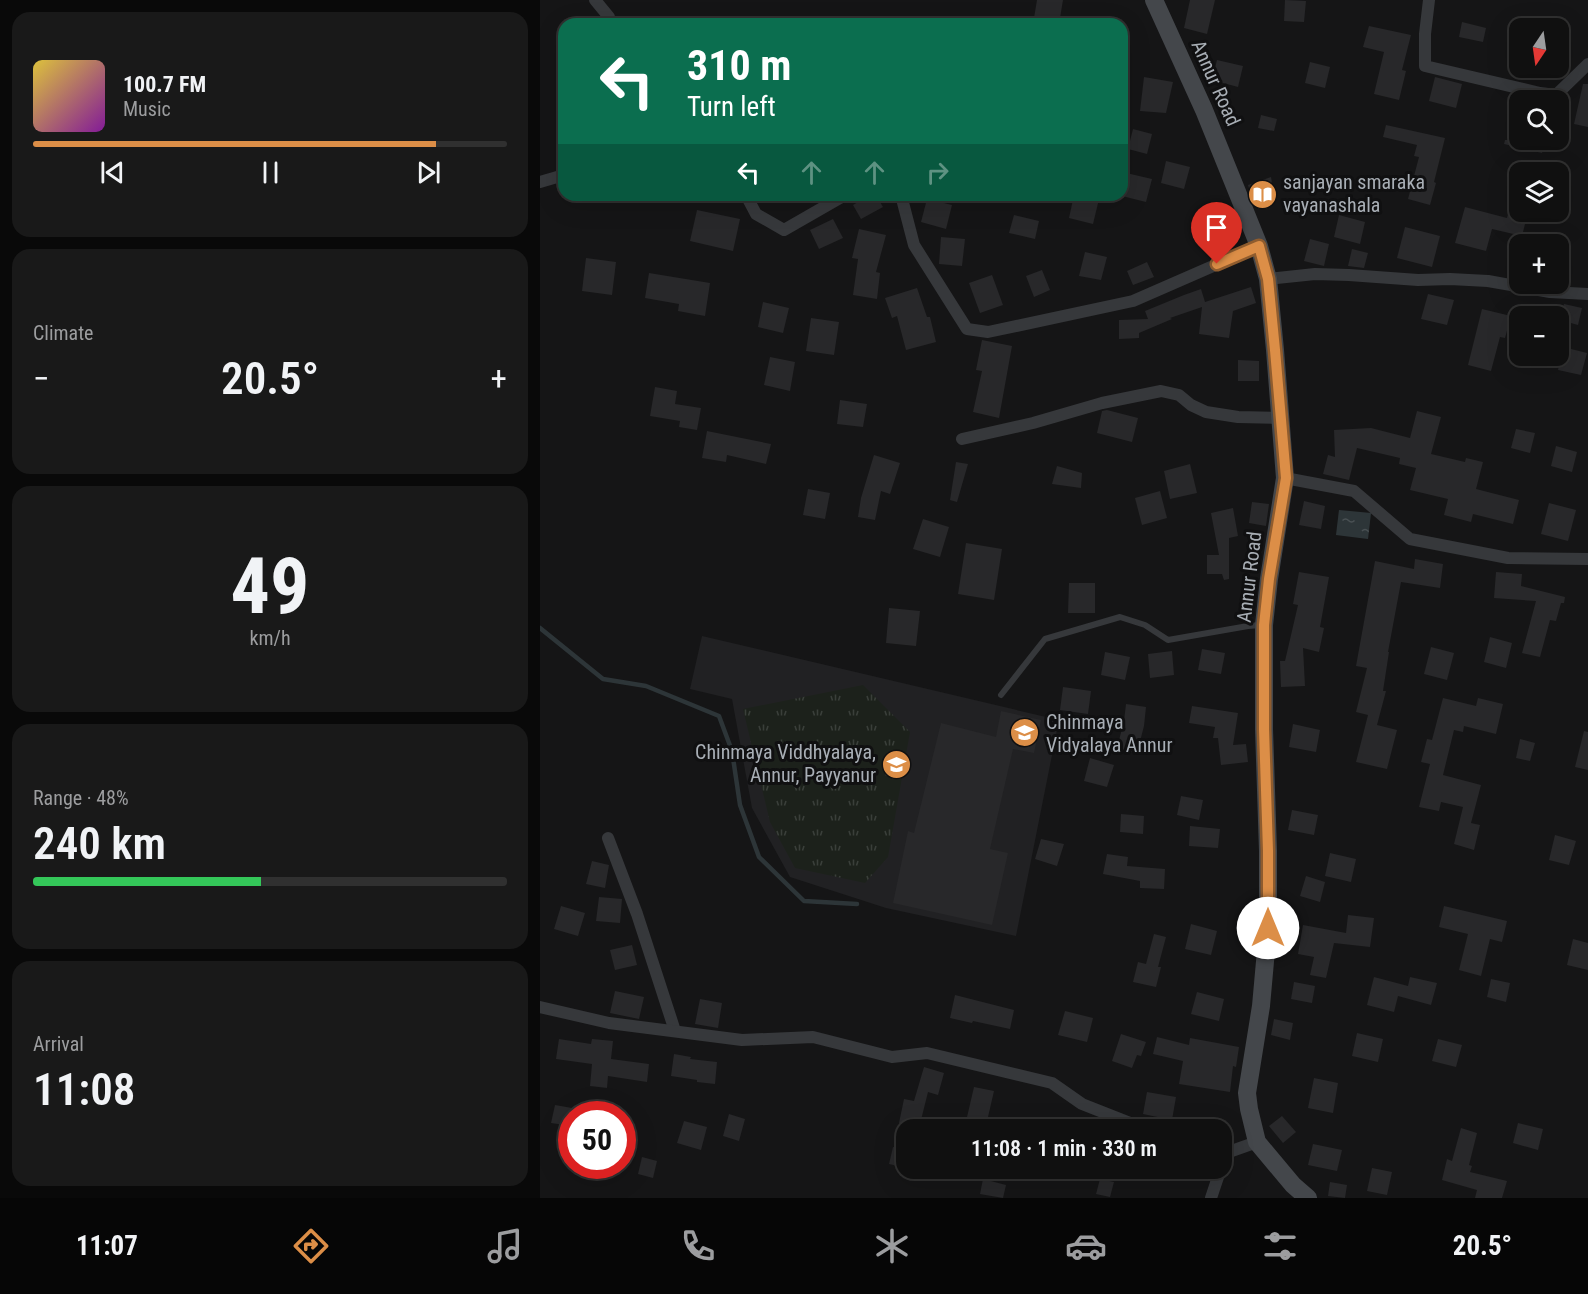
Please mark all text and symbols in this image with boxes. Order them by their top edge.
north arrow [1509,18,1569,78]
map controls [1509,18,1569,366]
street label: Annur Road [1186,36,1246,130]
text: 310 m [687,41,792,90]
icon: left [588,42,666,120]
text: 100.7 FM [123,72,206,97]
button: search [1509,90,1569,150]
text: Turn left [687,91,776,123]
text: Music [123,97,171,121]
icon: previous [96,156,129,189]
icon: pause [254,156,287,189]
icon: next [412,156,445,189]
icon: left [732,156,765,189]
icon: ahead [795,156,828,189]
icon: ahead [858,156,891,189]
icon: right [921,156,954,189]
button: layers [1509,162,1569,222]
place label: sanjayan smaraka vayanashala [1283,170,1425,217]
library icon: sanjayan smaraka vayanashala [1246,178,1278,210]
pin [1191,202,1242,264]
icon: arrive [1200,211,1233,244]
button: + [1509,234,1569,294]
button: − [1509,306,1569,366]
text: Climate [33,321,93,345]
text: 20.5° [221,352,319,405]
text: − [33,359,50,398]
text: + [491,359,507,398]
street label: Annur Road [1232,530,1266,624]
text: 49 [231,541,309,632]
text: km/h [249,626,291,650]
place label: Chinmaya Vidyalaya Annur [1046,710,1173,757]
school or university icon: Chinmaya Vidyalaya Annur [1009,717,1041,749]
place label: Chinmaya Viddhyalaya, Annur, Payyanur [695,740,876,787]
school or university icon: Chinmaya Viddhyalaya, Annur, Payyanur [881,748,913,780]
text: Range · 48% [33,786,129,810]
text: 240 km [33,817,166,870]
position arrow [1236,896,1300,960]
text: Arrival [33,1032,84,1056]
text: 11:08 [33,1063,135,1116]
speed limit sign: 50 [558,1101,636,1179]
text: 11:08 · 1 min · 330 m [971,1136,1157,1161]
icon: directions [290,1225,332,1267]
icon: music [484,1225,526,1267]
icon: phone [677,1225,719,1267]
icon: climate [871,1225,913,1267]
icon: car [1065,1225,1107,1267]
icon: filters [1259,1225,1301,1267]
text: 11:07 [76,1230,138,1262]
text: 20.5° [1453,1230,1512,1262]

